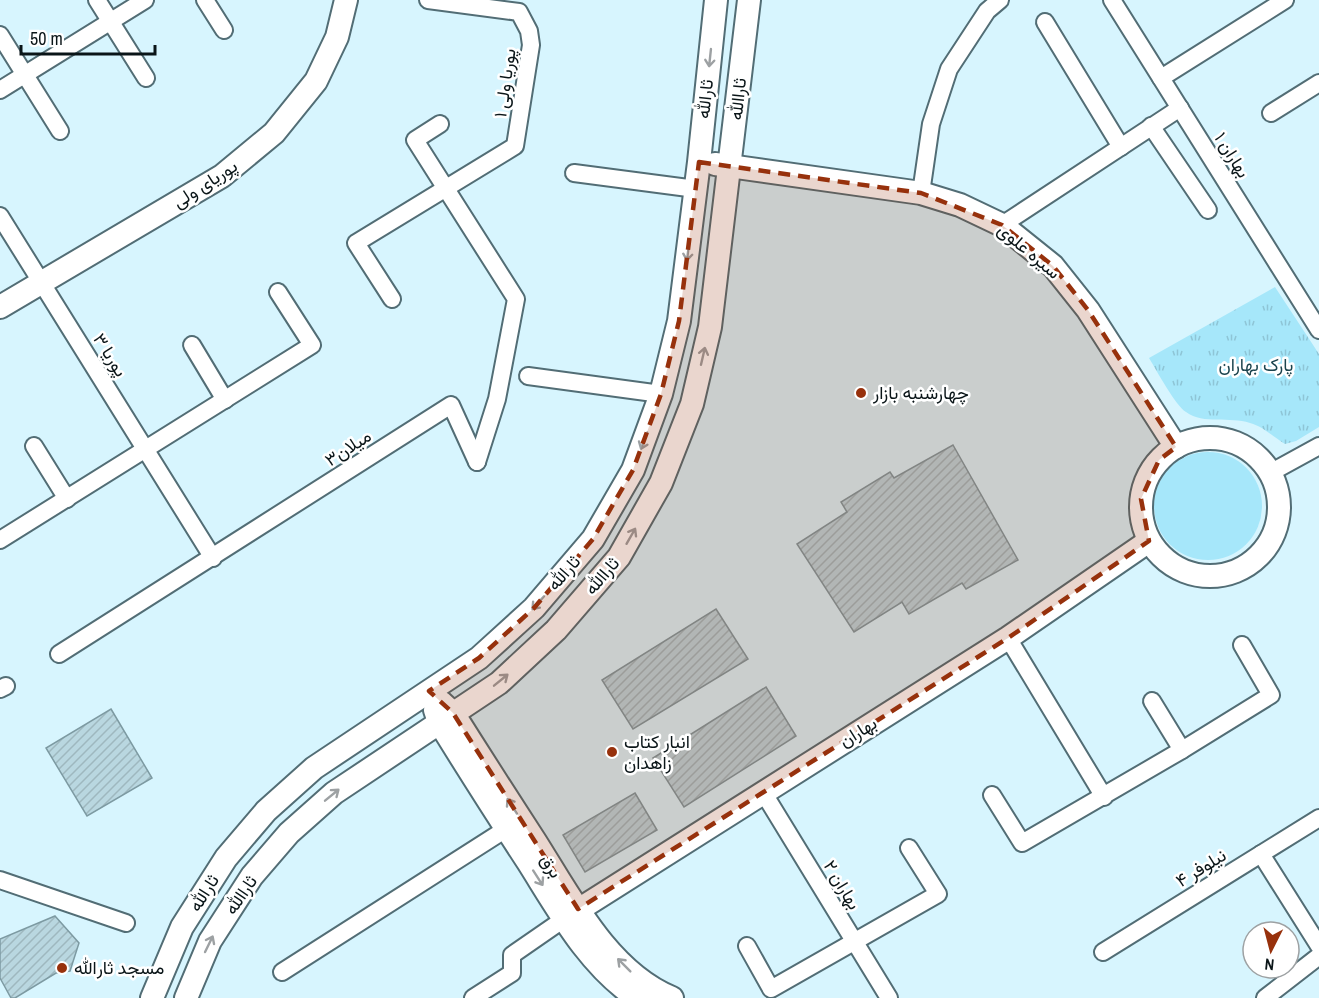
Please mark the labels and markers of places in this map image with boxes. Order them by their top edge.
place label: چهارشنبه بازار [872,380,969,405]
marker: چهارشنبه بازار [854,386,868,400]
place label: انبار کتاب زاهدان [624,729,690,775]
marker: انبار کتاب زاهدان [605,745,619,759]
place label: مسجد ثارالله [74,955,164,980]
marker: مسجد ثارالله [55,961,69,975]

